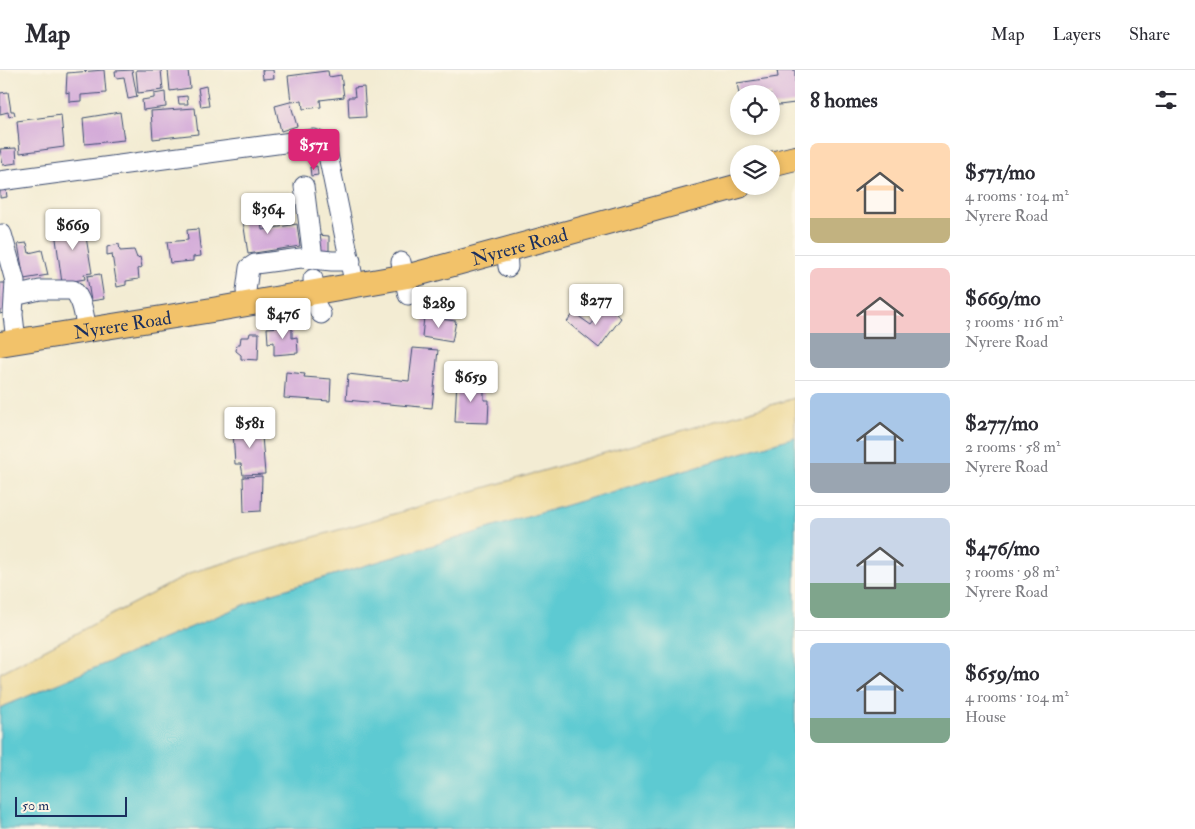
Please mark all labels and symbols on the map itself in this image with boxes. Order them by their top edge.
pin: $571 [284,128,344,171]
pin: $364 [238,192,298,235]
pin: $669 [43,208,103,251]
street label: Nyrere Road [469,222,571,271]
pin: $277 [566,284,626,326]
pin: $289 [409,286,469,329]
pin: $476 [253,298,313,340]
street label: Nyrere Road [72,306,174,345]
pin: $659 [441,360,501,403]
pin: $581 [220,406,280,449]
scale bar [15,794,128,817]

